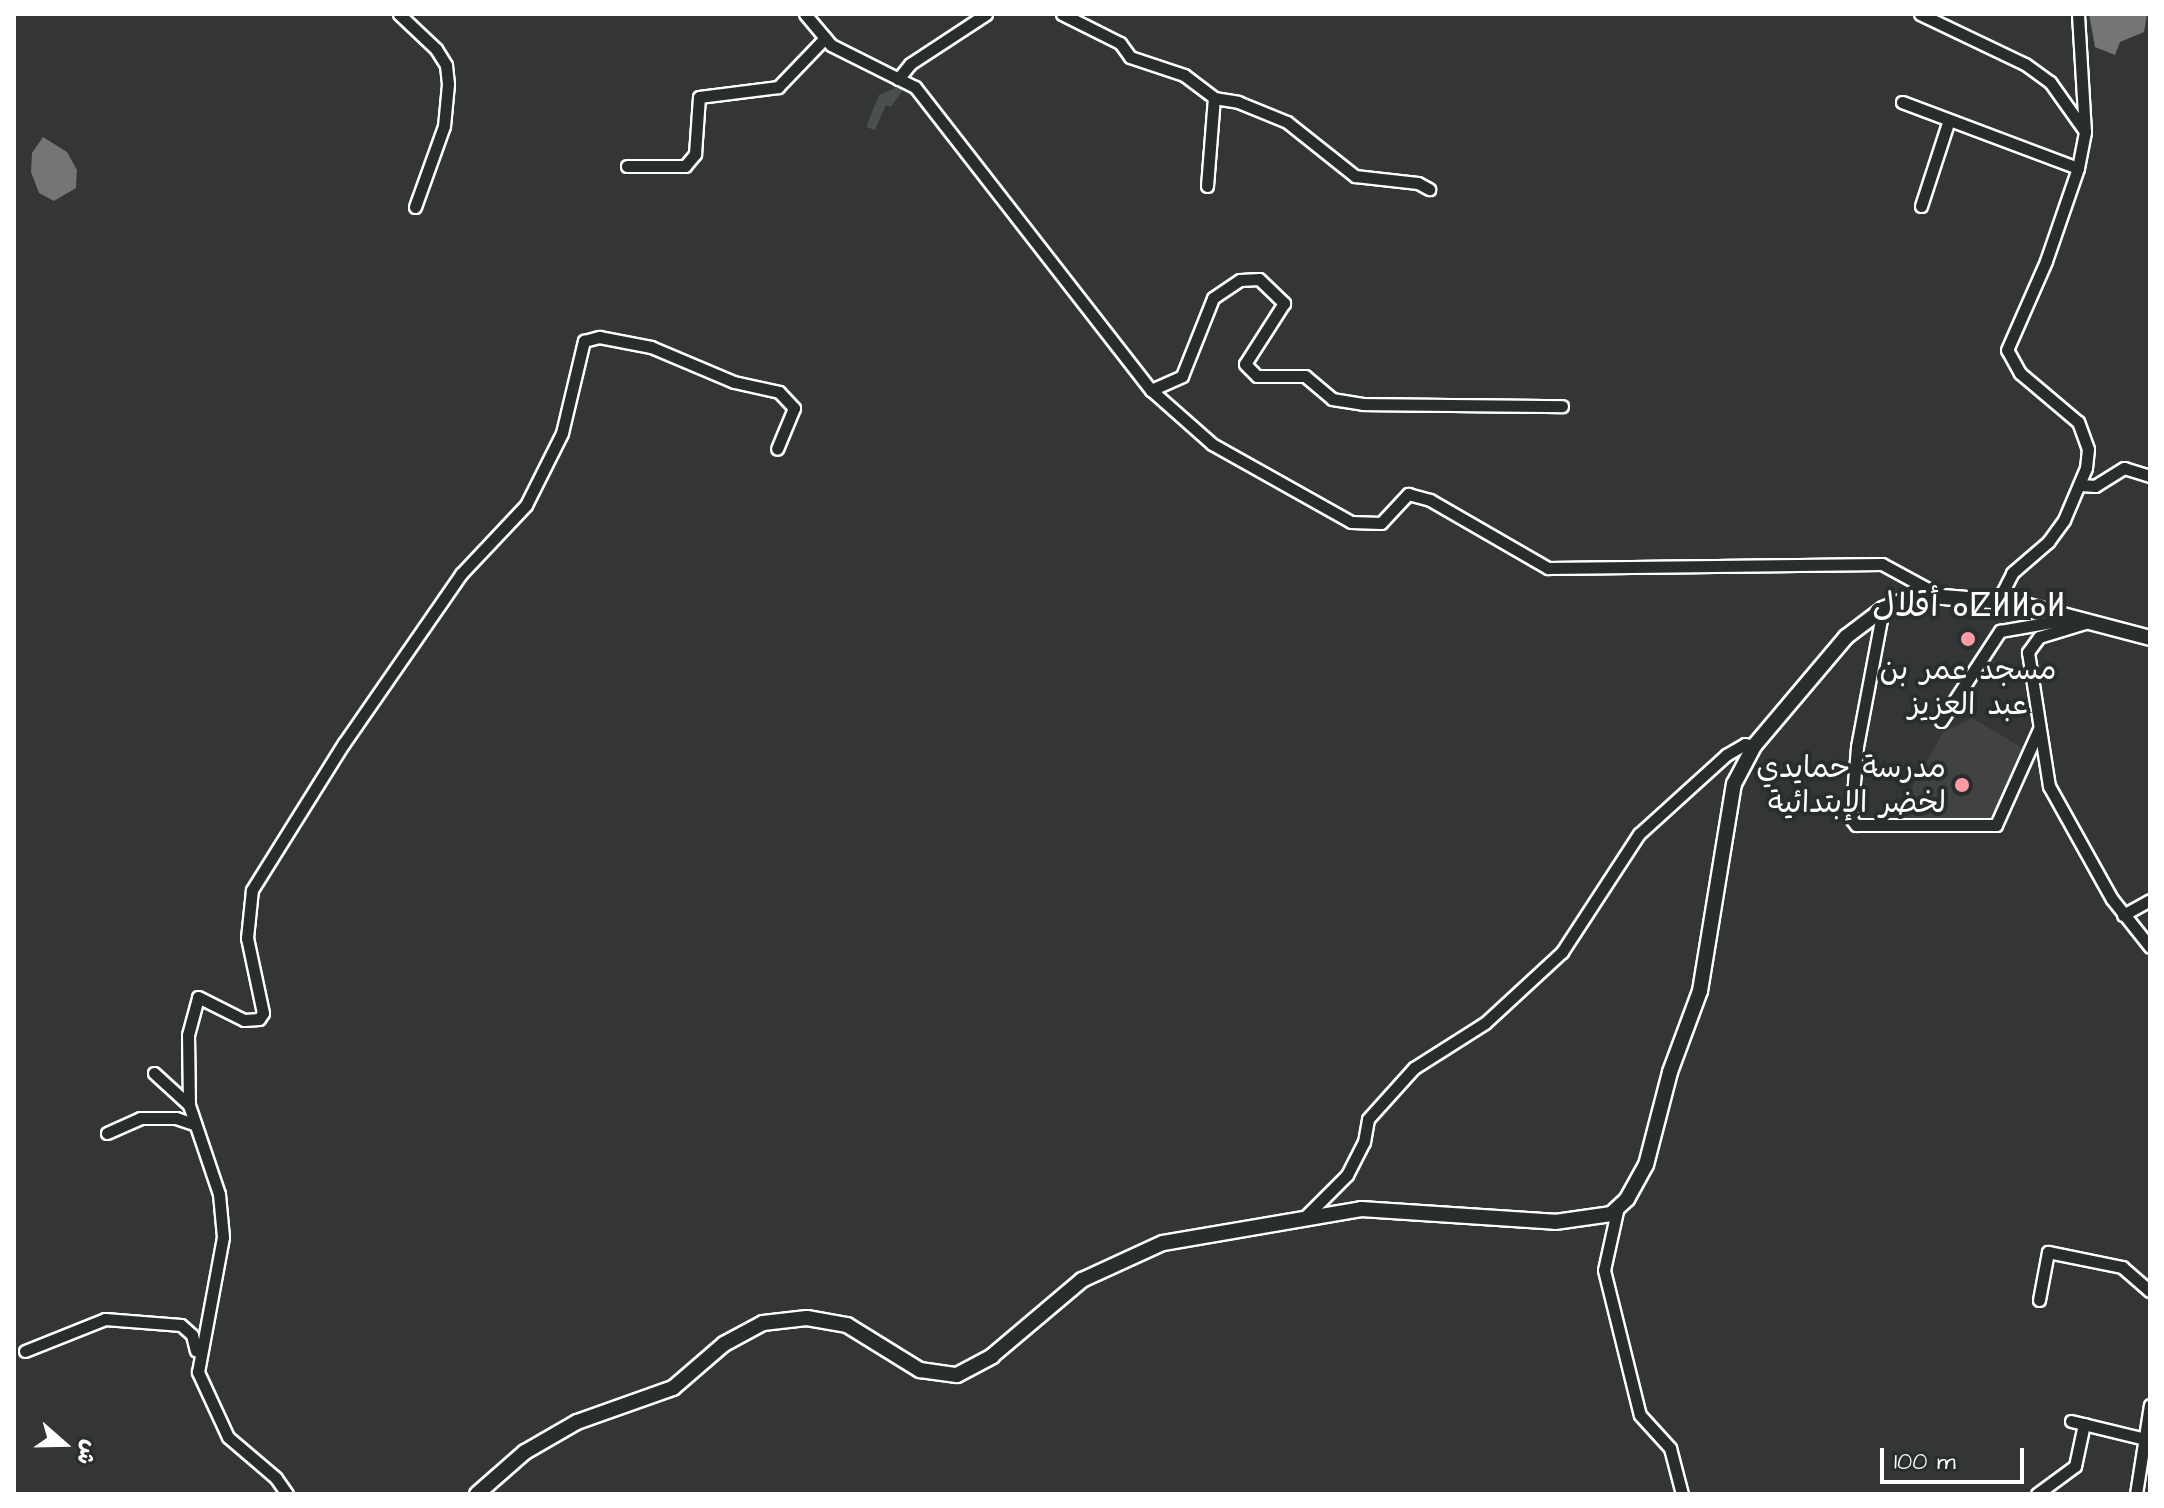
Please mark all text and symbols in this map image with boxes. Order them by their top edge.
district label: أقلال ⴰⵇⵍⵍⴰⵍ [1872,587,2066,627]
marker: مسجد عمر بن عبد العزيز [1959,630,1977,648]
place label: مسجد عمر بن عبد العزيز [1879,652,2057,722]
place label: مدرسة حمايدي لخضر الإبتدائية [1756,750,1946,820]
marker: مدرسة حمايدي لخضر الإبتدائية [1953,776,1971,794]
north arrow [24,1404,104,1484]
scale bar [1884,1432,2028,1482]
text: ش [68,1436,106,1469]
text: 100 m [1894,1445,1956,1479]

